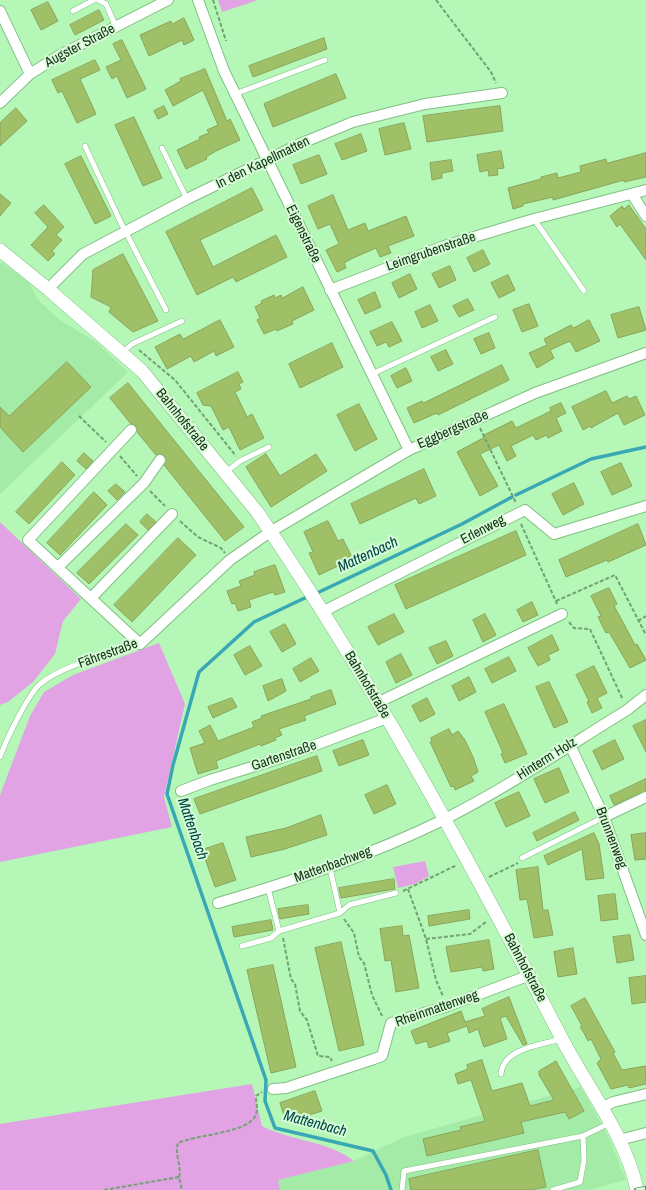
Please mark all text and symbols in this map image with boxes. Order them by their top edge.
street label: Augster Straße [42,20,118,72]
street label: In den Kapellmatten [213,133,313,193]
street label: Eigenstraße [282,202,324,266]
street label: Leimgrubenstraße [384,229,478,275]
street label: Bahnhofstraße [152,385,212,455]
street label: Eggbergstraße [415,407,491,453]
street label: Erlenweg [458,512,508,548]
water label: Mattenbach [335,533,401,577]
street label: Fährestraße [76,636,140,672]
street label: Bahnhofstraße [340,648,394,722]
street label: Hinterm Holz [514,734,580,784]
street label: Gartenstraße [249,737,319,775]
water label: Mattenbach [173,796,211,862]
street label: Brunnenweg [592,805,630,871]
street label: Mattenbachweg [292,843,374,887]
street label: Bahnhofstraße [500,931,550,1005]
street label: Rheinmattenweg [393,987,481,1031]
water label: Mattenbach [282,1107,348,1141]

